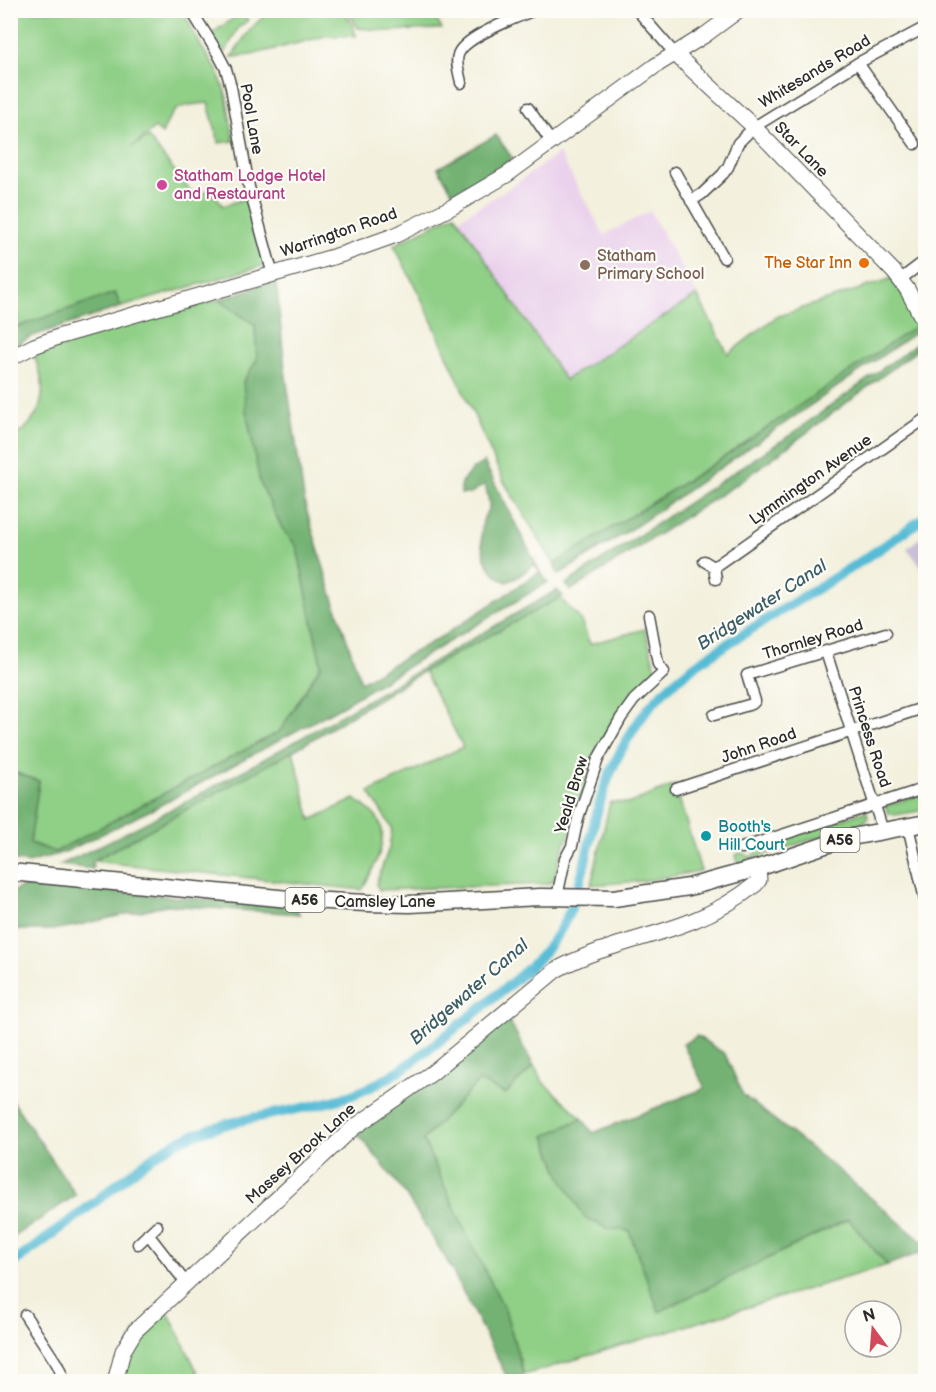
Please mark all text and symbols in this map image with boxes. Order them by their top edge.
street label: Whitesands Road [756,31,874,113]
street label: Pool Lane [235,82,267,156]
street label: Star Lane [770,118,832,182]
place label: Statham Lodge Hotel and Restaurant [174,167,326,204]
marker: Statham Lodge Hotel and Restaurant [155,178,169,192]
street label: Warrington Road [278,204,400,262]
place label: Statham Primary School [597,247,704,284]
place label: The Star Inn [764,254,852,273]
marker: The Star Inn [857,256,871,270]
marker: Statham Primary School [578,258,592,272]
street label: Lymmington Avenue [746,430,876,529]
water label: Bridgewater Canal [693,555,831,655]
street label: Thornley Road [761,616,865,664]
street label: Princess Road [844,684,894,790]
street label: John Road [719,724,799,768]
street label: Yeald Brow [551,754,593,837]
place label: Booth's Hill Court [718,818,785,855]
road number: A56 [820,828,860,852]
marker: Booth's Hill Court [699,829,713,843]
road number: A56 [286,888,324,912]
street label: Camsley Lane [334,893,436,912]
water label: Bridgewater Canal [405,934,533,1049]
street label: Massey Brook Lane [242,1099,360,1208]
north arrow [843,1299,903,1359]
text: N [861,1305,878,1327]

